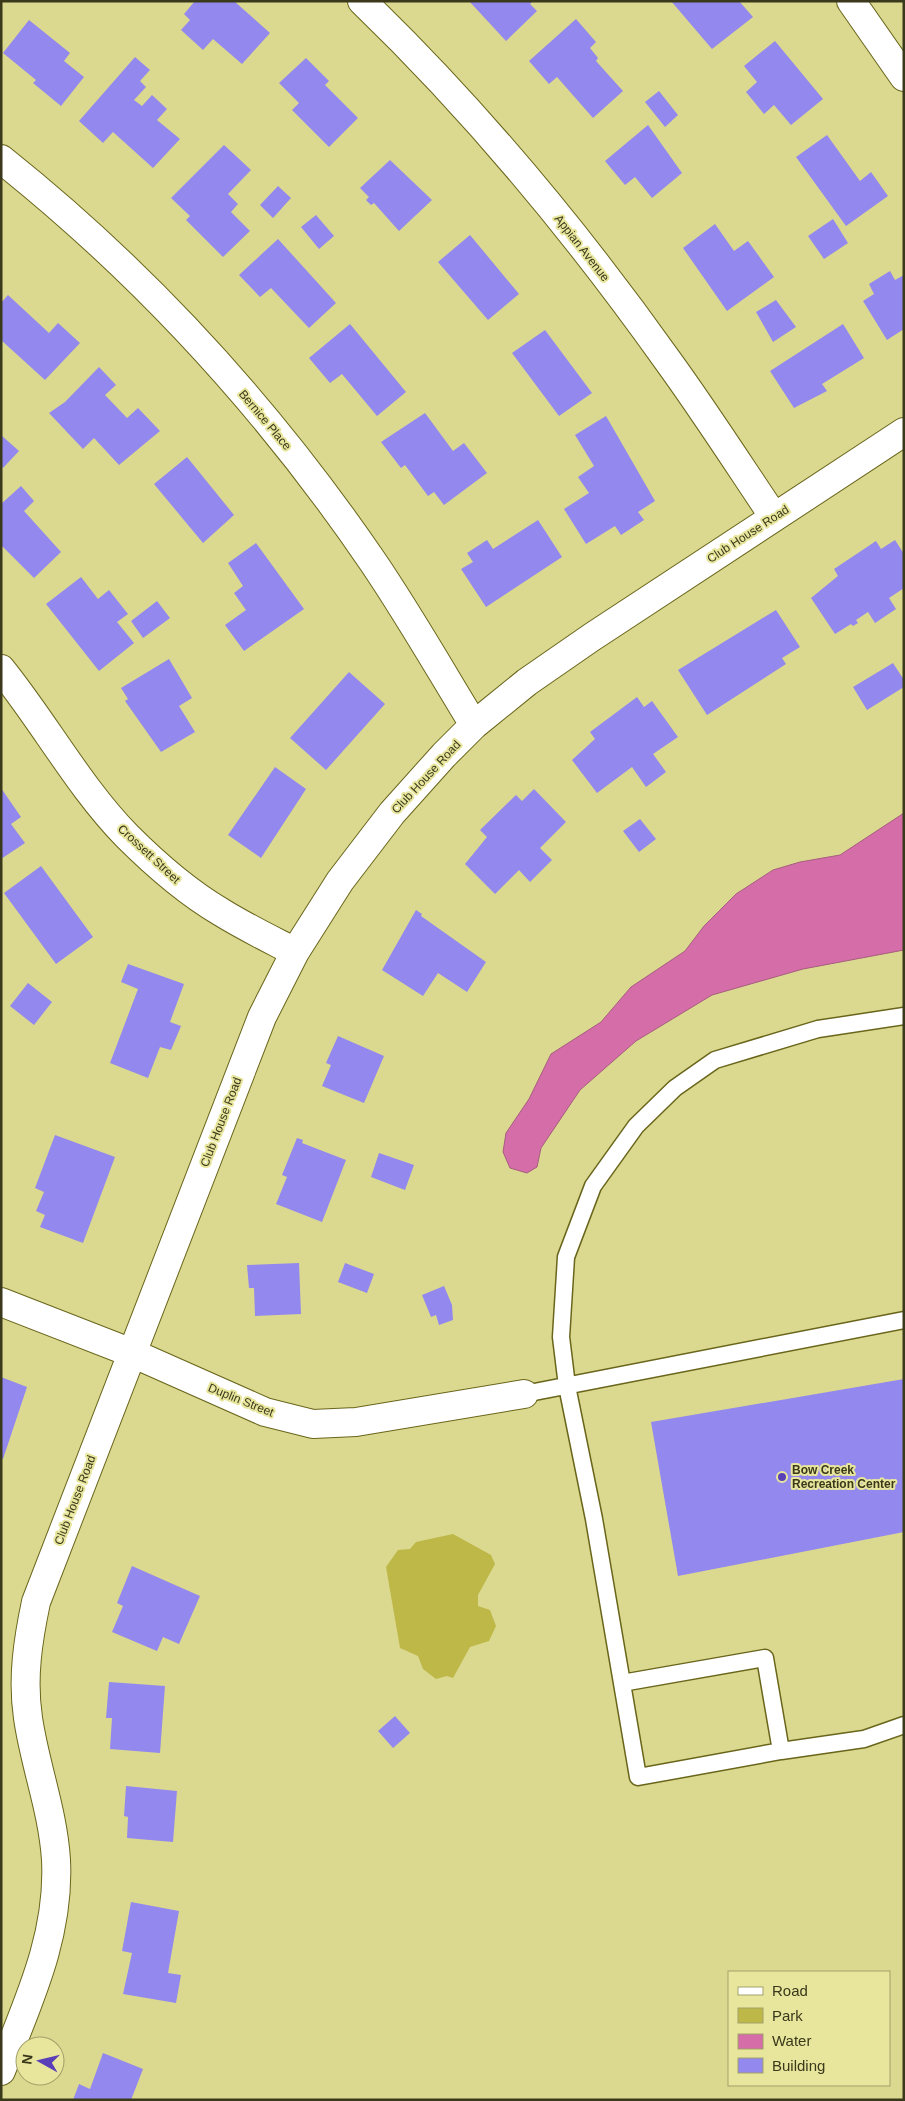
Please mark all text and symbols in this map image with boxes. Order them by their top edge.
street label: Appian Avenue [552,212,612,284]
street label: Bernice Place [236,387,294,453]
street label: Club House Road [704,502,792,566]
street label: Club House Road [389,738,463,816]
street label: Crossett Street [115,822,184,887]
street label: Club House Road [197,1075,245,1169]
street label: Duplin Street [206,1381,276,1420]
street label: Club House Road [51,1453,99,1547]
place label: Bow Creek Recreation Center [792,1463,896,1491]
marker: Bow Creek Recreation Center [776,1471,788,1483]
legend [728,1971,890,2086]
text: Road [772,1982,808,1999]
text: Park [772,2007,803,2024]
text: Water [772,2032,811,2049]
north arrow [15,2036,65,2086]
text: N [18,2053,36,2065]
text: Building [772,2057,825,2074]

